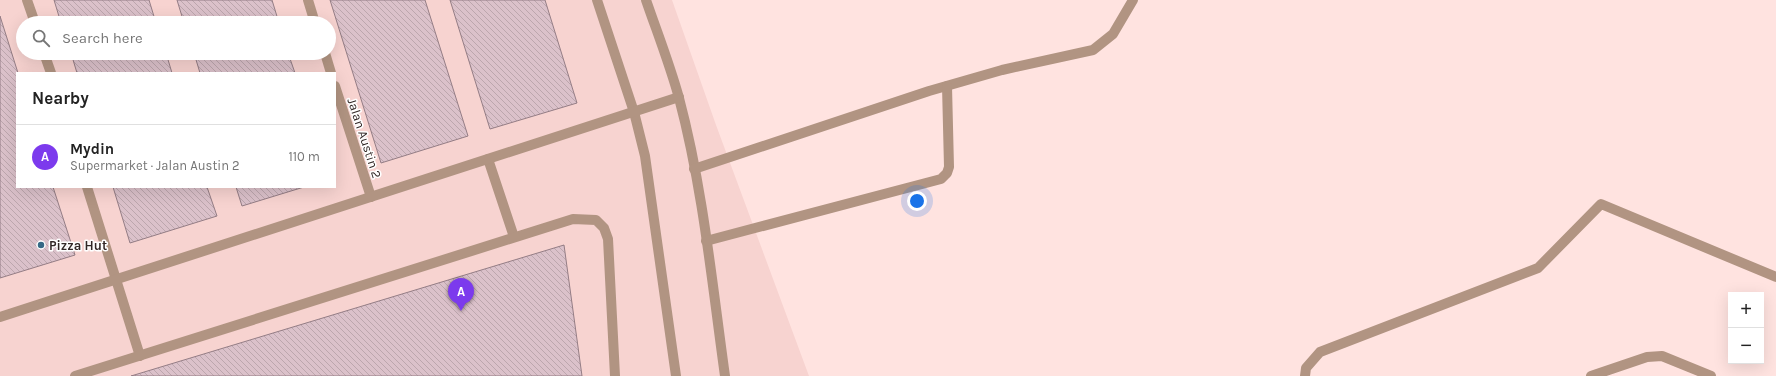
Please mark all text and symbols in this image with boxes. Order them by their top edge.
search box [16,16,336,60]
icon: search [30,27,52,49]
text: Search here [62,29,143,47]
text: Nearby [32,88,89,108]
street label: Jalan Austin 2 [344,96,385,180]
text: Mydin [70,140,114,158]
text: A [41,149,49,164]
text: 110 m [288,149,320,164]
text: Supermarket · Jalan Austin 2 [70,158,240,173]
your location [907,191,927,211]
place label: Pizza Hut [49,238,107,253]
marker: Pizza Hut [36,240,46,250]
pin: A [448,278,474,311]
map controls [1728,292,1764,364]
button: + [1728,292,1764,328]
button: − [1728,328,1764,364]

